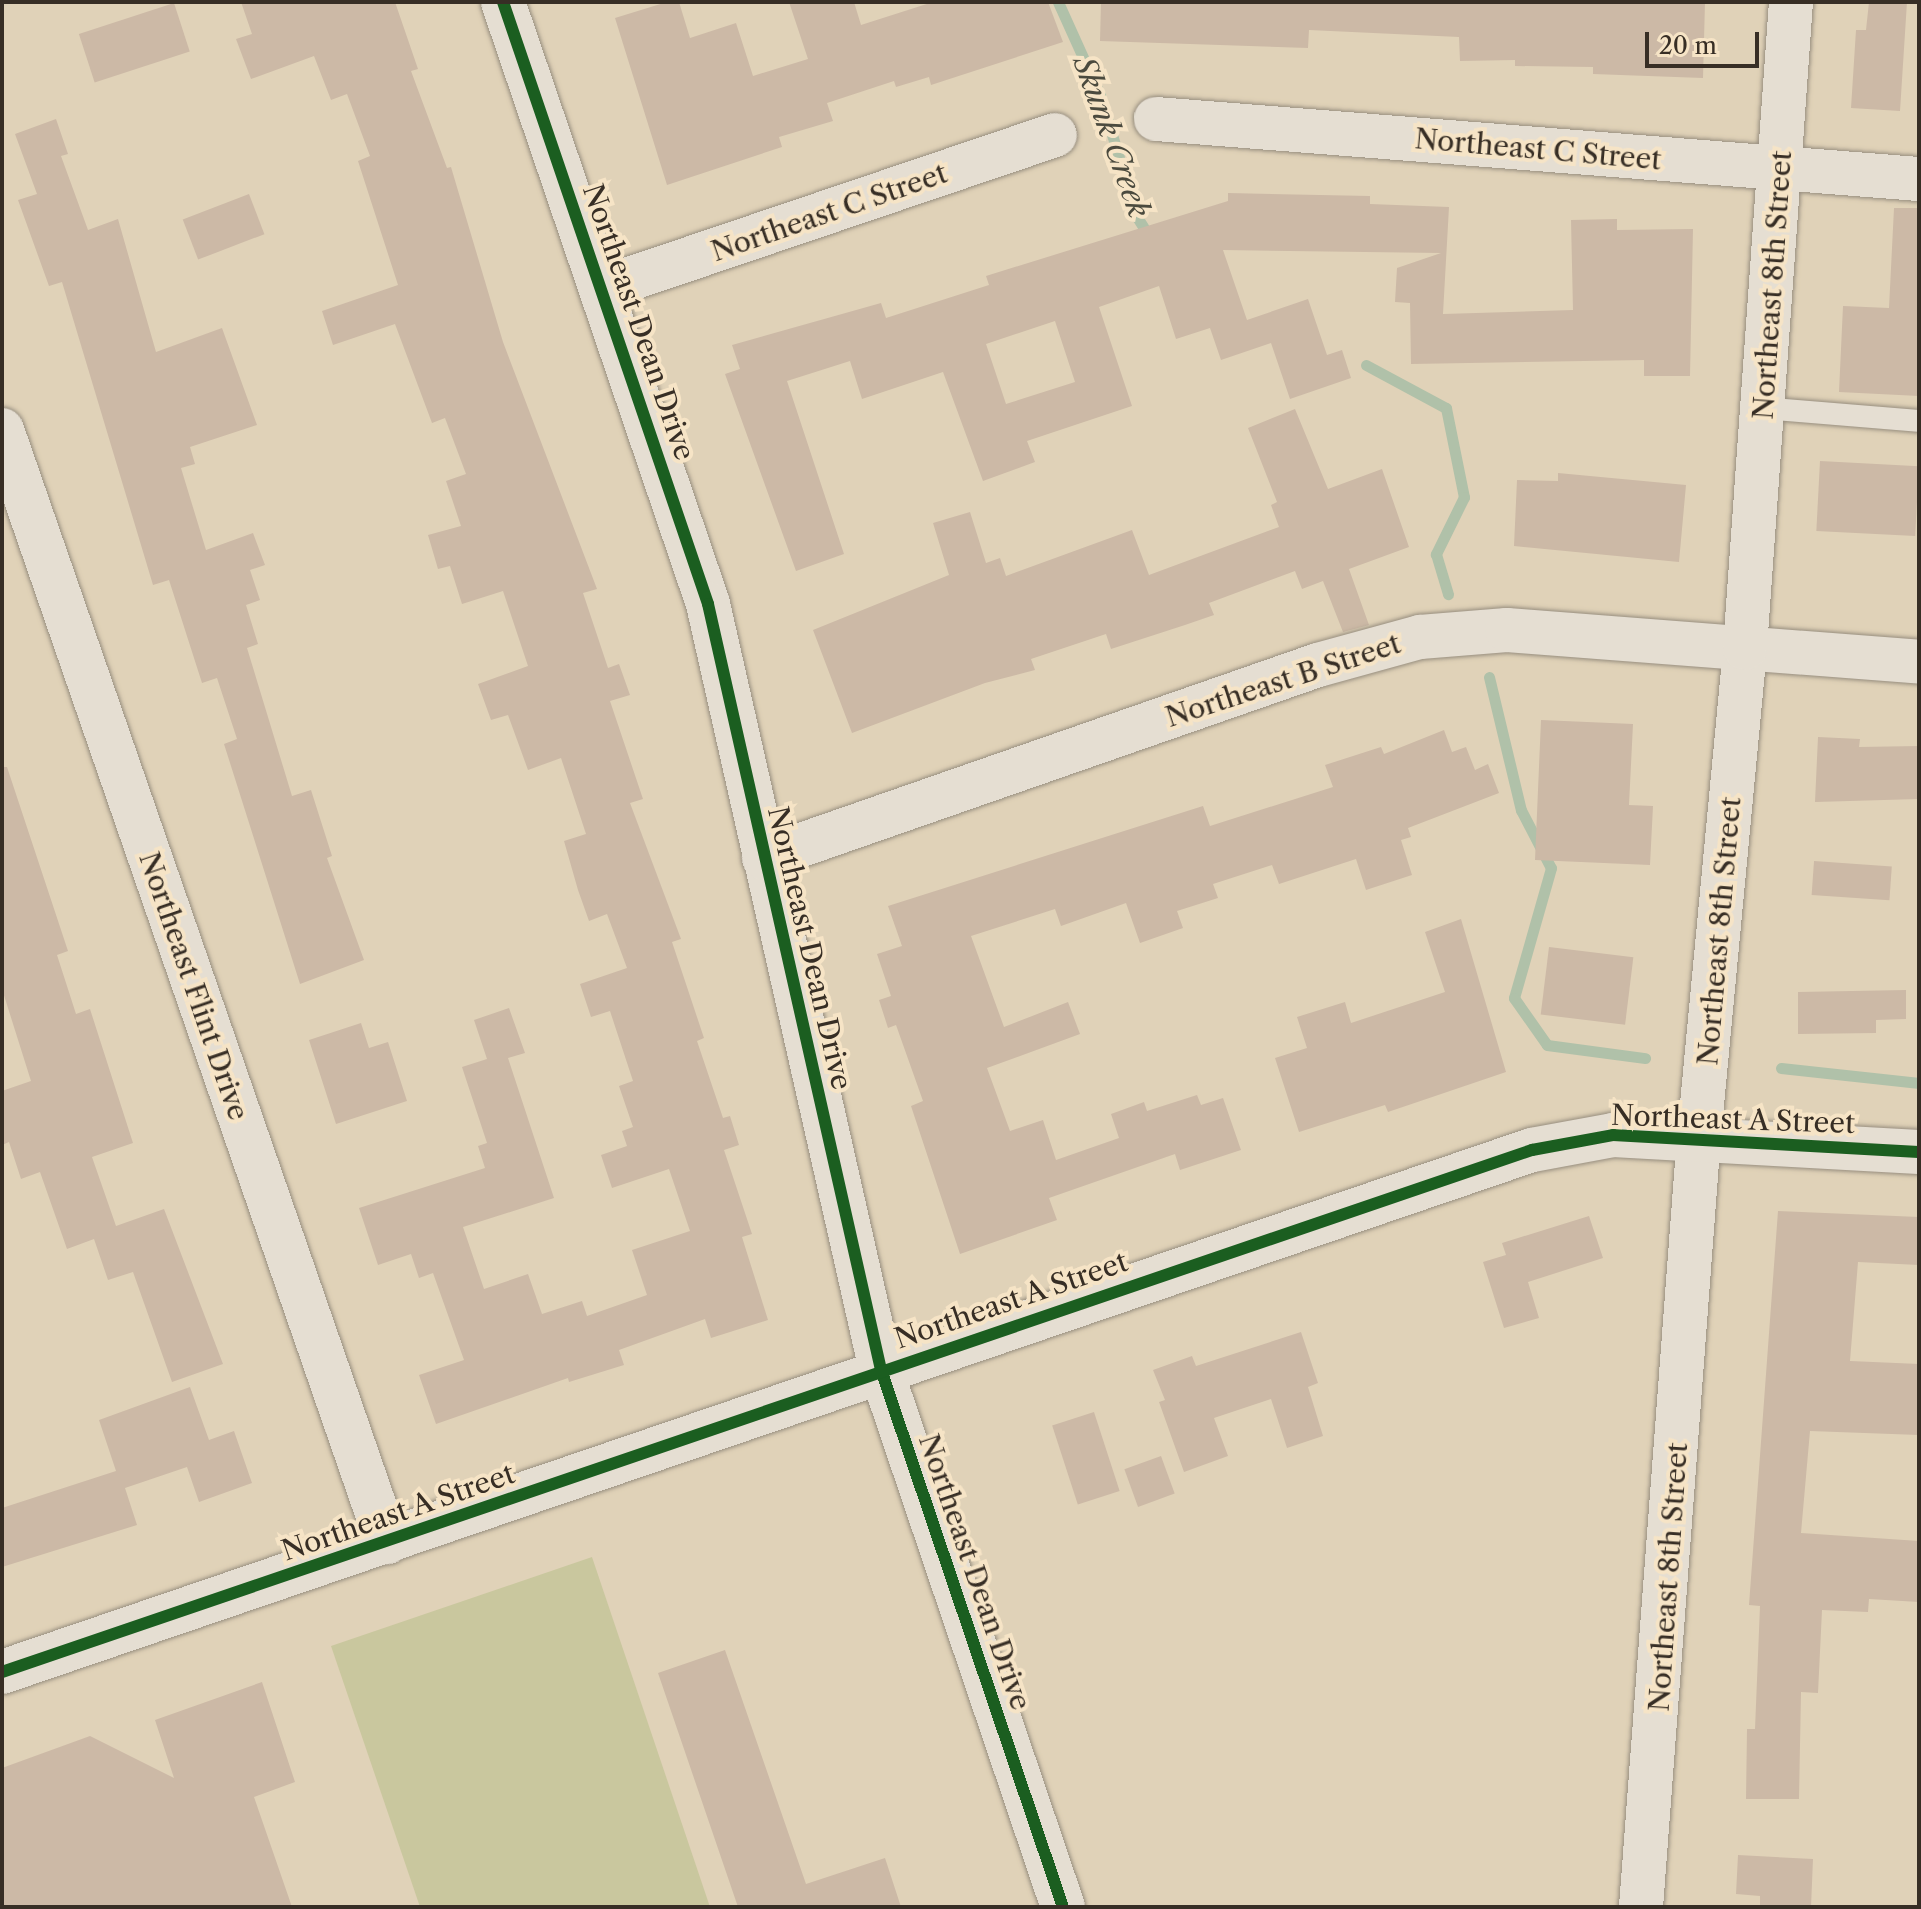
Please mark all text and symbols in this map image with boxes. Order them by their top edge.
scale bar [1649,16,1763,66]
text: 20 m [1659,31,1717,60]
water label: Skunk Creek [1065,52,1157,222]
street label: Northeast C Street [1413,121,1663,177]
street label: Northeast 8th Street [1746,149,1798,421]
street label: Northeast C Street [707,156,951,268]
street label: Northeast Dean Drive [576,180,702,464]
street label: Northeast B Street [1161,626,1405,734]
street label: Northeast 8th Street [1691,795,1747,1067]
street label: Northeast Dean Drive [761,803,859,1093]
street label: Northeast Flint Drive [132,848,256,1124]
street label: Northeast A Street [1609,1098,1857,1140]
street label: Northeast A Street [889,1244,1133,1356]
street label: Northeast Dean Drive [912,1430,1038,1714]
street label: Northeast 8th Street [1642,1441,1694,1713]
street label: Northeast A Street [276,1456,520,1568]

